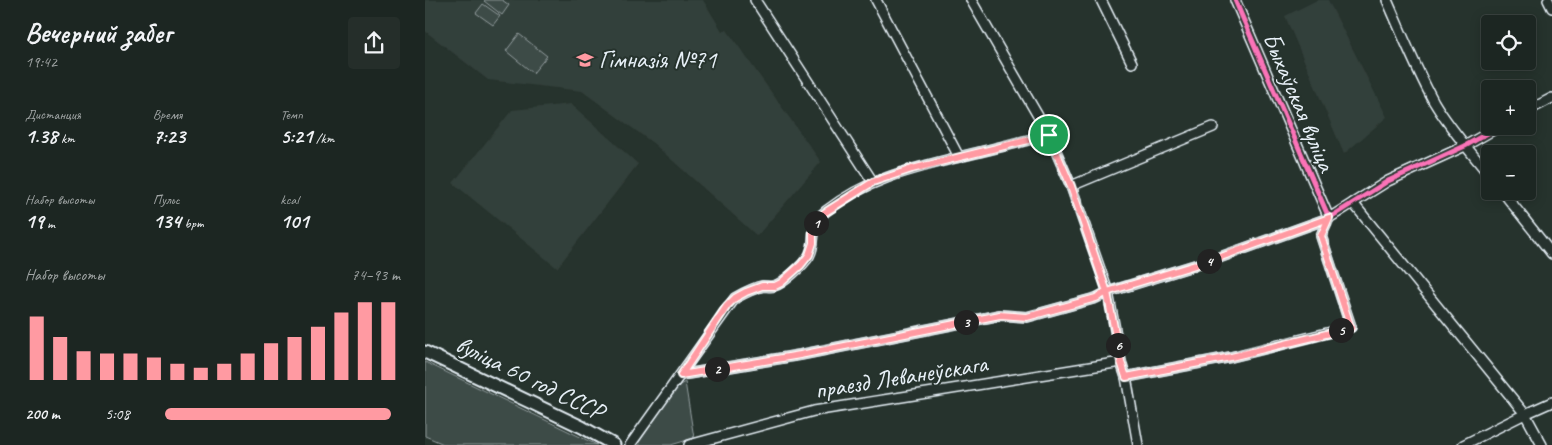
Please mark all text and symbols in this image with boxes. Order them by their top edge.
text: Вечерний забег [25,15,172,50]
map controls [1481,15,1536,200]
button: locate [1481,15,1536,70]
button: share [348,17,400,69]
street label: Быхаўская вуліца [1255,28,1343,178]
place label: Гімназія №71 [599,44,718,76]
school or university icon: Гімназія №71 [575,50,595,70]
text: 19:42 [25,52,57,72]
button: + [1481,80,1536,135]
text: Дистанция [25,106,81,123]
text: Время [153,106,182,123]
text: Темп [280,106,303,123]
pin [1028,114,1070,156]
icon: arrive [1035,121,1063,149]
text: 1.38 [25,123,58,149]
text: 7:23 [153,123,185,149]
text: 5:21 [280,123,313,149]
text: km [58,130,75,147]
text: /km [313,130,334,147]
button: − [1481,145,1536,200]
text: Набор высоты [25,191,94,208]
text: Пульс [153,191,180,208]
text: kcal [280,191,299,208]
text: 19 [25,208,44,234]
text: 134 [153,208,181,234]
text: 101 [280,208,309,234]
pin: 1 [803,210,829,236]
text: m [44,215,55,232]
text: bpm [181,215,204,232]
text: 1 [813,215,820,232]
pin: 4 [1197,248,1221,274]
text: 4 [1206,253,1213,270]
text: Набор высоты [25,265,104,285]
text: 74–93 m [351,265,400,285]
pin: 3 [953,310,979,334]
text: 3 [963,314,970,331]
pin: 5 [1329,318,1353,342]
text: 5 [1338,322,1345,339]
street label: вуліца 60 год СССР [451,328,612,429]
pin: 6 [1105,332,1131,358]
text: 6 [1115,337,1122,354]
street label: праезд Леванеўскага [813,347,991,406]
pin: 2 [705,356,729,382]
text: 2 [714,361,721,378]
text: 200 m [25,404,60,424]
text: 5:08 [105,404,130,424]

